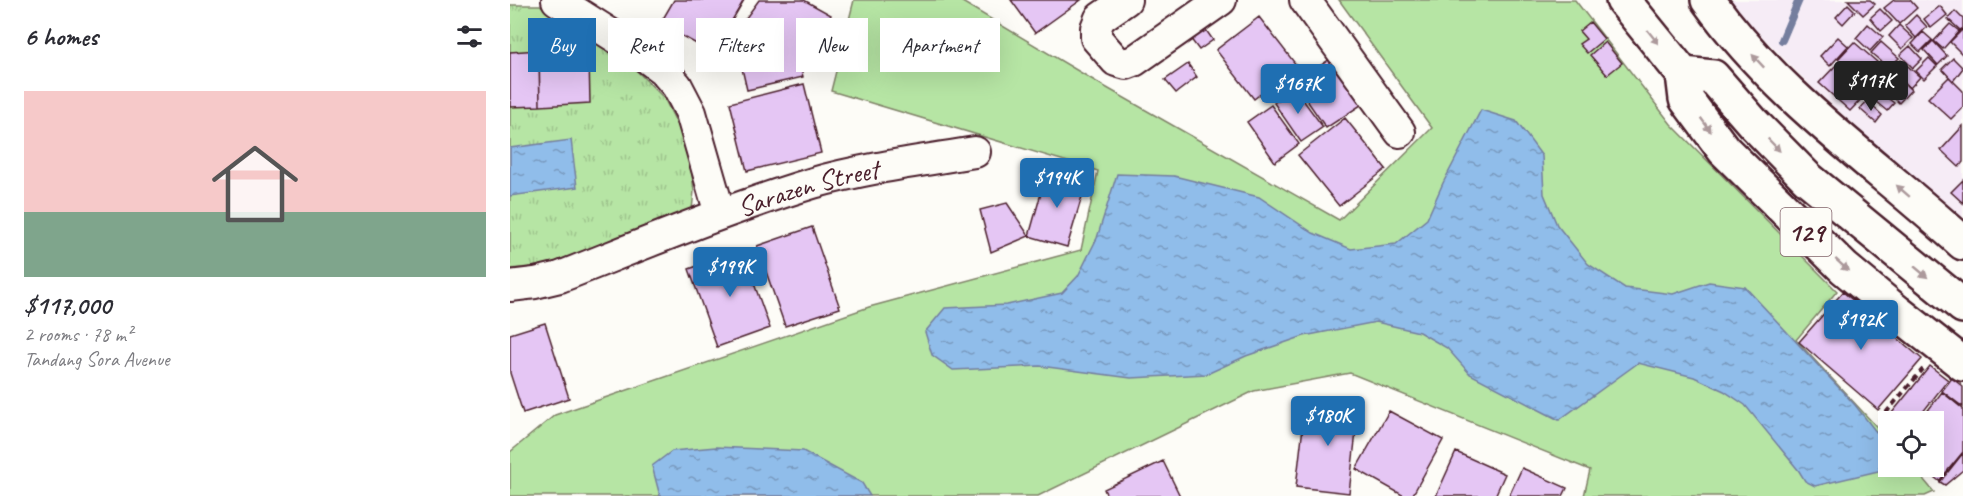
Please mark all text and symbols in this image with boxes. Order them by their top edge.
chip: Buy [528,18,596,72]
chip: Rent [608,18,684,72]
chip: Filters [696,18,784,72]
chip: New [796,18,868,72]
chip: Apartment [880,18,1000,72]
text: 6 homes [24,20,98,53]
icon: filters [453,20,486,53]
one-way arrow [1646,29,1659,45]
one-way arrow [1751,54,1765,68]
pin: $117K [1829,61,1913,112]
pin: $167K [1256,64,1340,115]
text: $117K [1848,68,1894,93]
text: $167K [1275,71,1321,96]
one-way arrow [1700,117,1712,133]
icon: home [201,130,309,238]
one-way arrow [1766,137,1780,151]
street label: Sarazen Street [733,150,885,224]
pin: $194K [1015,158,1099,209]
text: $194K [1034,165,1080,190]
one-way arrow [1896,185,1911,198]
road number: 129 [1780,208,1832,256]
pin: $199K [688,247,772,298]
text: $199K [707,254,753,279]
one-way arrow [1834,258,1849,272]
one-way arrow [1913,265,1928,278]
text: $117,000 [24,289,111,322]
pin: $192K [1819,300,1903,351]
text: $192K [1838,307,1884,332]
text: 2 rooms · 78 m² [24,322,132,347]
text: Tandang Sora Avenue [24,347,170,372]
pin: $180K [1286,396,1370,447]
text: $180K [1305,403,1351,428]
map controls [1878,411,1944,477]
button: locate [1878,411,1944,477]

